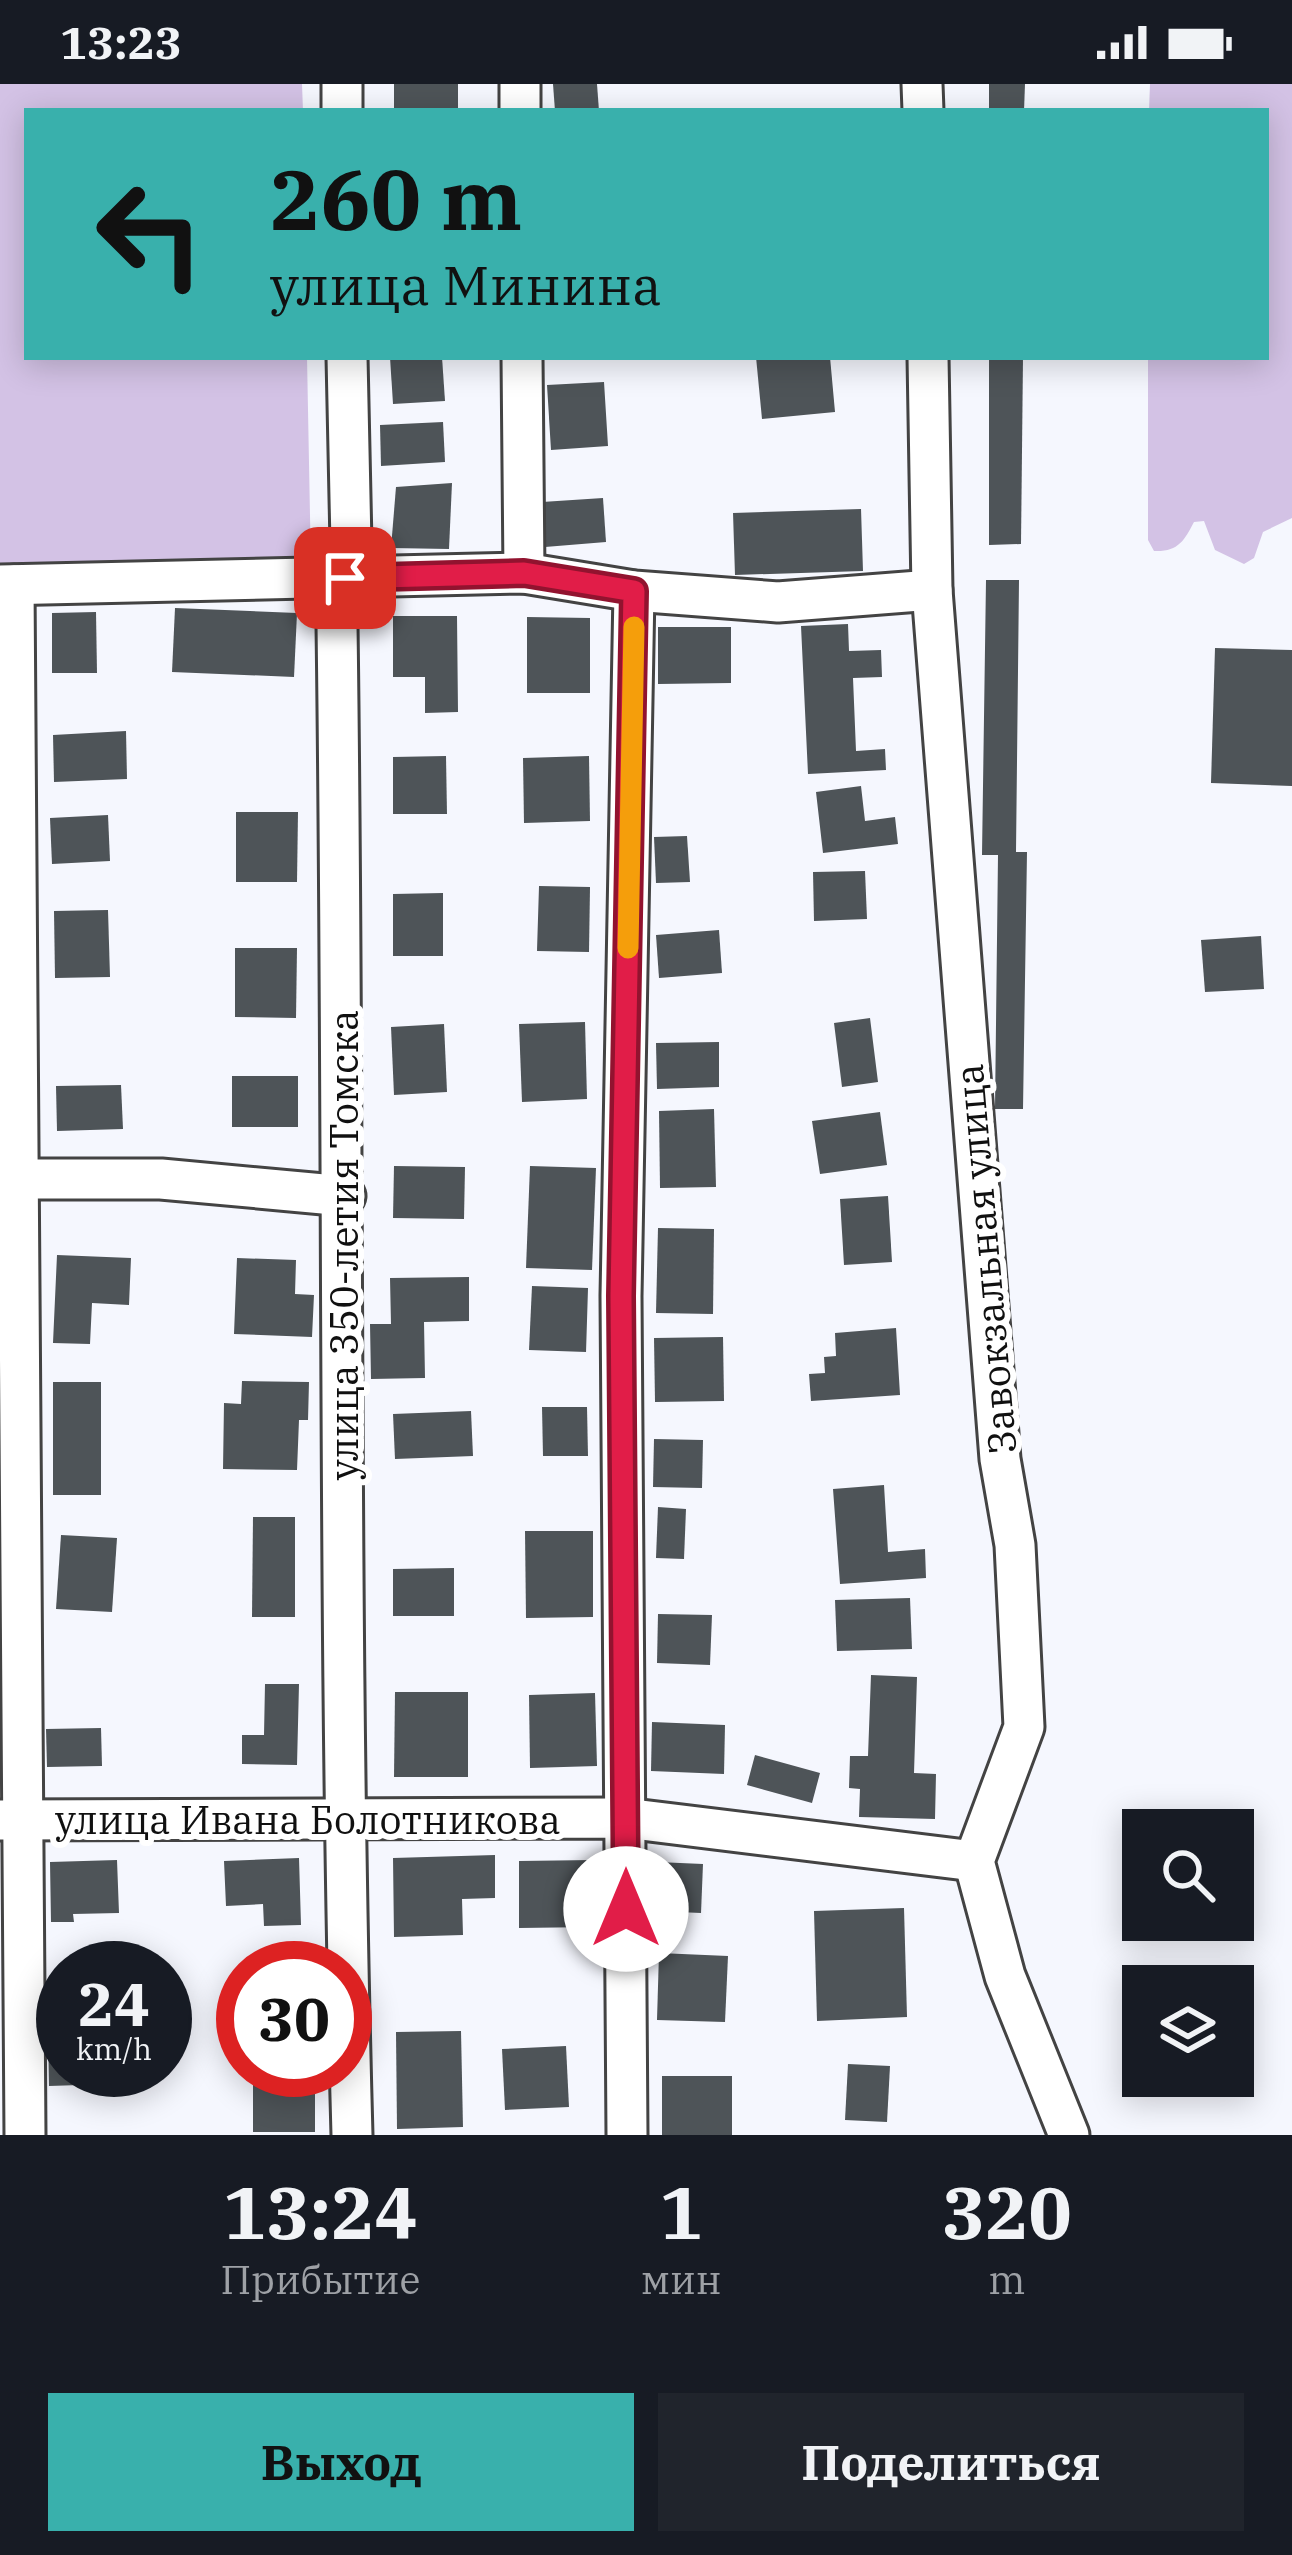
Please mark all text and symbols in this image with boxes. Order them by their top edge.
text: 13:23 [60,13,182,71]
text: 260 m [270,144,522,253]
icon: left [72,156,228,312]
text: улица Минина [270,250,662,320]
pin [294,527,396,629]
icon: arrive [312,545,378,611]
street label: улица 350-летия Томска [318,1010,369,1480]
street label: Завокзальная улица [943,1062,1027,1456]
street label: улица Ивана Болотникова [55,1794,561,1845]
map controls [1122,1809,1254,2097]
button: search [1122,1809,1254,1941]
position arrow [563,1846,689,1972]
speed limit sign: 30 [216,1941,372,2097]
text: 24 [78,1964,150,2043]
button: layers [1122,1965,1254,2097]
text: km/h [76,2029,152,2068]
text: 13:24 [223,2165,418,2259]
text: 1 [660,2165,703,2259]
text: 320 [942,2165,1072,2259]
text: Прибытие [220,2254,420,2305]
text: мин [641,2254,722,2305]
text: m [988,2254,1025,2305]
button: Выход [48,2393,634,2531]
button: Поделиться [658,2393,1244,2531]

